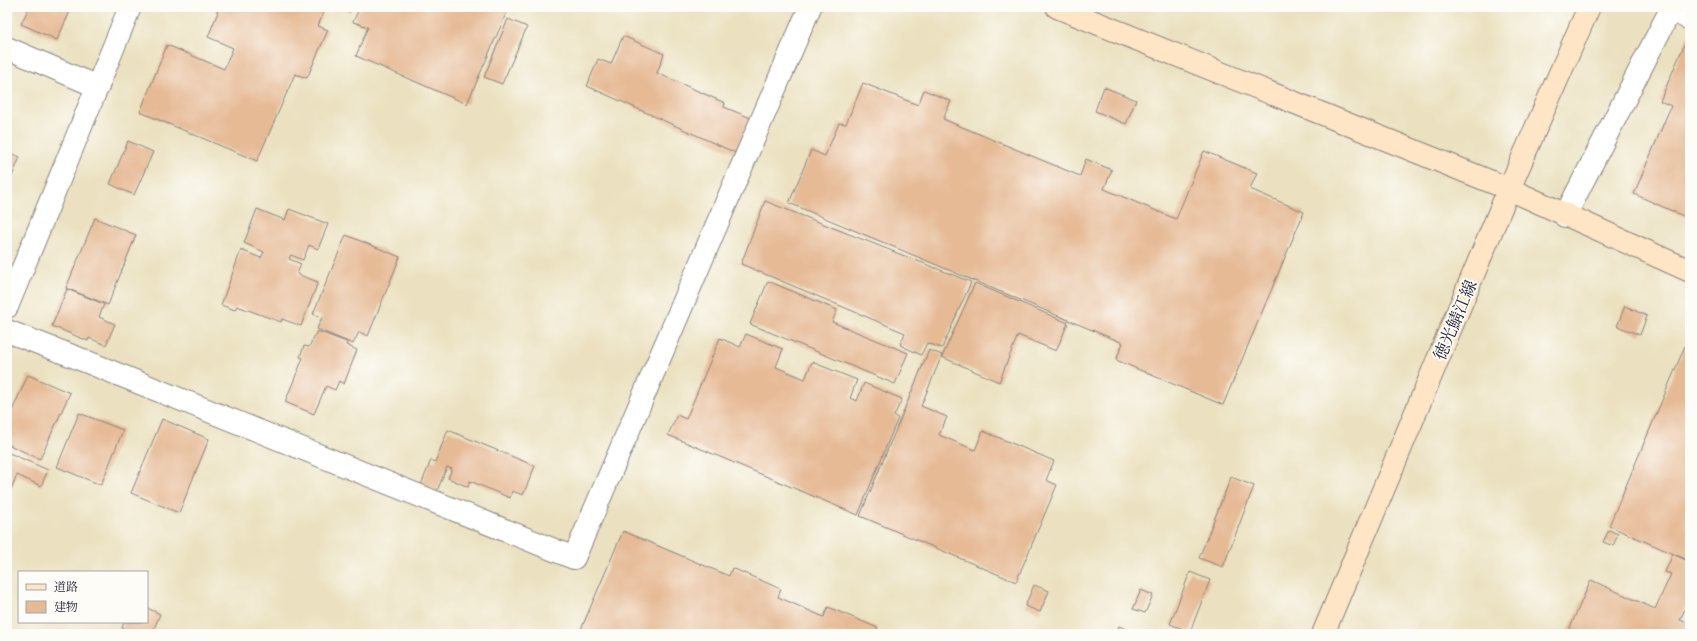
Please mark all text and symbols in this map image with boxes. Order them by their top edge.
street label: 徳光鯖江線 [1429,277,1484,365]
legend [18,571,148,623]
text: 道路 [54,579,78,597]
text: 建物 [54,599,78,617]

